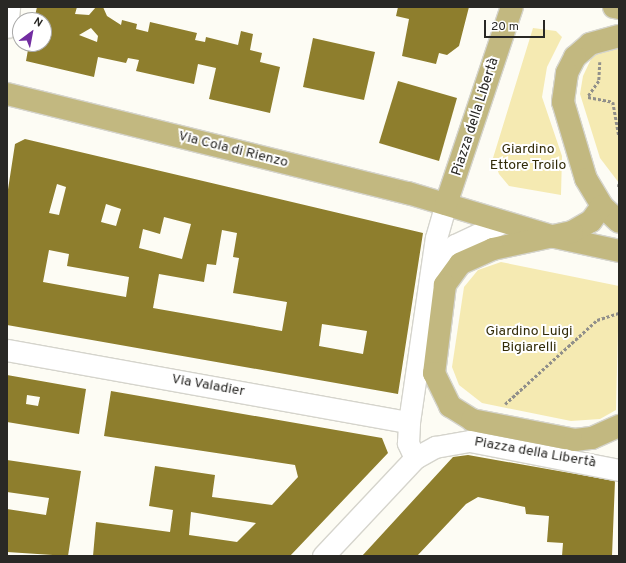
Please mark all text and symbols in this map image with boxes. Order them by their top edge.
north arrow [12,12,52,52]
scale bar [486,12,547,38]
text: N [31,15,45,31]
text: 20 m [491,19,519,35]
street label: Piazza della Libertà [449,56,503,178]
street label: Via Cola di Rienzo [176,128,290,172]
park label: Giardino Ettore Troilo [489,142,567,174]
park label: Giardino Luigi Bigiarelli [485,324,573,356]
street label: Via Valadier [170,371,246,401]
street label: Piazza della Libertà [473,434,597,472]

